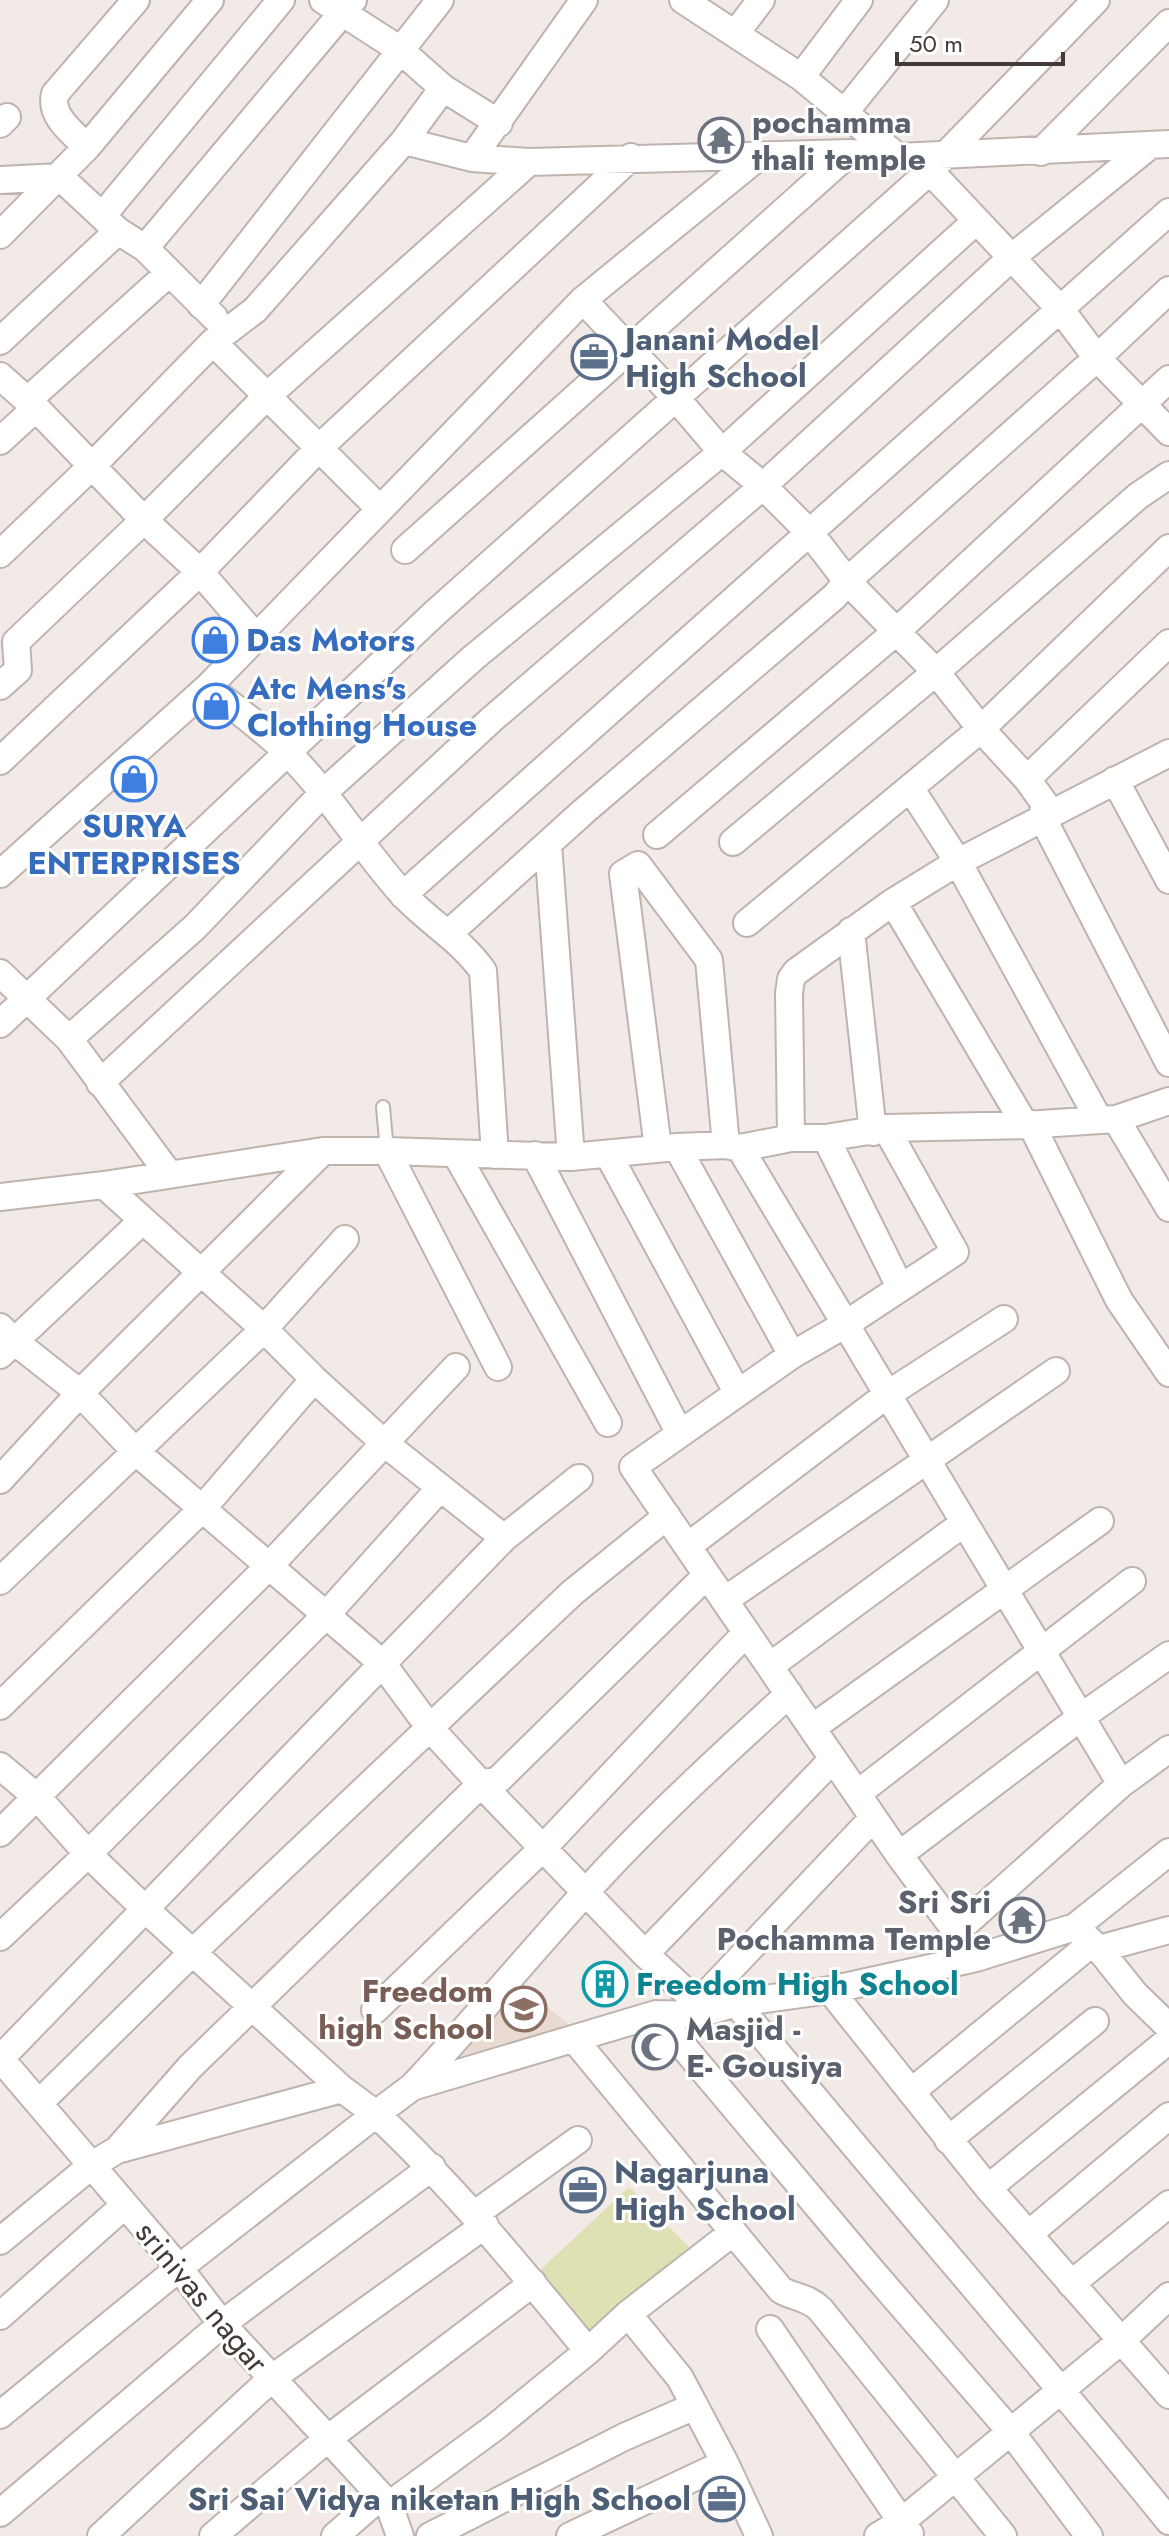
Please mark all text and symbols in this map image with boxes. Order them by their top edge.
scale bar [897,16,1063,66]
text: 50 m [909,26,963,61]
place label: pochamma thali temple [752,99,926,182]
temple icon: pochamma thali temple [697,116,745,164]
place label: Janani Model High School [619,316,819,399]
office icon: Janani Model High School [570,333,618,381]
shop icon: Das Motors [191,616,239,664]
place label: Das Motors [246,617,415,663]
place label: Atc Mens's Clothing House [246,665,477,748]
shop icon: Atc Mens's Clothing House [192,682,240,730]
shop icon: SURYA ENTERPRISES [110,755,158,803]
place label: SURYA ENTERPRISES [28,803,240,886]
place label: Sri Sri Pochamma Temple [717,1879,991,1962]
temple icon: Sri Sri Pochamma Temple [998,1896,1046,1944]
building icon: Freedom High School [581,1960,629,2008]
place label: Freedom High School [636,1961,959,2007]
place label: Freedom high School [318,1968,493,2051]
school or university icon: Freedom high School [500,1985,548,2033]
place label: Masjid - E- Gousiya [686,2006,843,2089]
mosque icon: Masjid - E- Gousiya [631,2023,679,2071]
place label: Nagarjuna High School [614,2149,796,2232]
office icon: Nagarjuna High School [559,2166,607,2214]
street label: srinivas nagar [125,2211,279,2383]
office icon: Sri Sai Vidya niketan High School [698,2475,746,2523]
place label: Sri Sai Vidya niketan High School [187,2476,691,2522]

